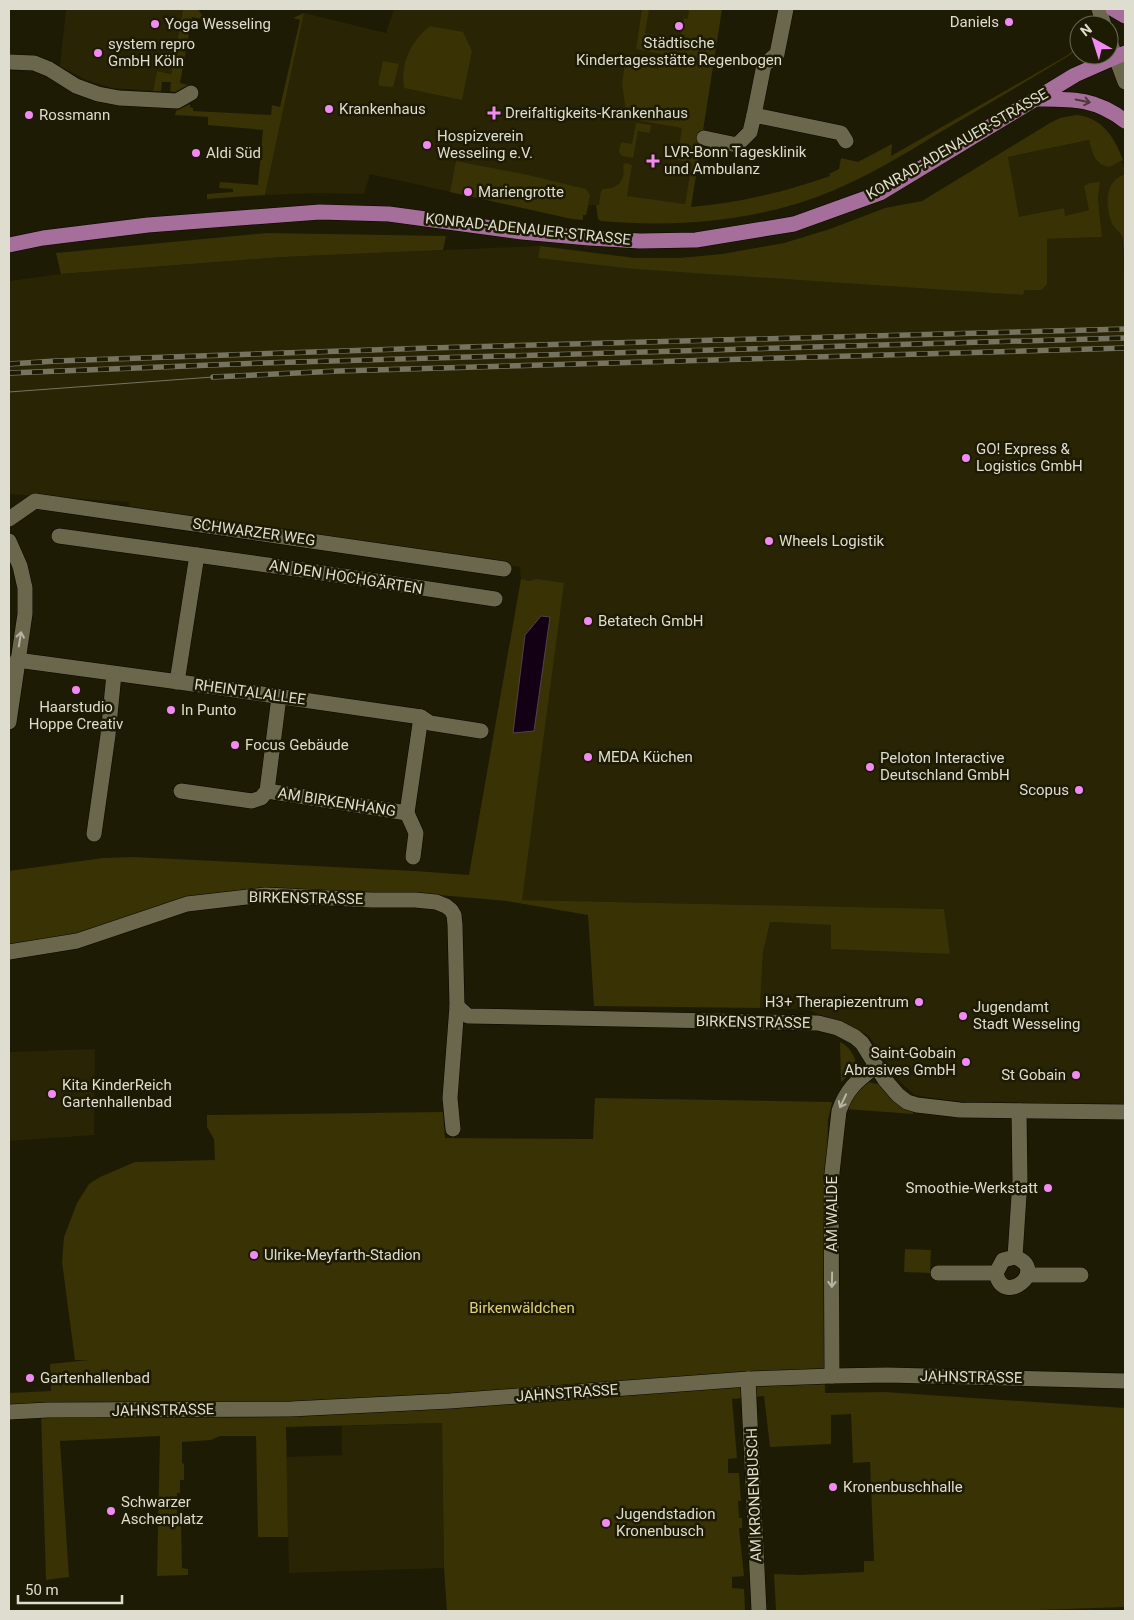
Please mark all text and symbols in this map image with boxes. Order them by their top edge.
place label: Daniels [950,13,999,31]
place label: Yoga Wesseling [165,15,271,33]
north arrow [1069,15,1119,65]
marker: Daniels [1003,16,1015,28]
marker: Yoga Wesseling [149,18,161,30]
marker: Städtische Kindertagesstätte Regenbogen [673,20,685,32]
text: N [1077,21,1095,39]
place label: Städtische Kindertagesstätte Regenbogen [576,34,782,69]
place label: system repro GmbH Köln [108,35,195,70]
marker: system repro GmbH Köln [92,47,104,59]
street label: KONRAD-ADENAUER-STRASSE [863,84,1051,203]
one-way arrow [1074,97,1090,106]
place label: Krankenhaus [339,100,426,118]
marker: Krankenhaus [323,103,335,115]
place label: Dreifaltigkeits-Krankenhaus [505,104,688,122]
place label: Rossmann [39,106,110,124]
marker: Dreifaltigkeits-Krankenhaus [487,106,501,120]
marker: Rossmann [23,109,35,121]
place label: Hospizverein Wesseling e.V. [437,127,533,162]
marker: Hospizverein Wesseling e.V. [421,139,433,151]
place label: LVR-Bonn Tagesklinik und Ambulanz [664,143,807,178]
place label: Aldi Süd [206,144,261,162]
marker: Aldi Süd [190,147,202,159]
marker: LVR-Bonn Tagesklinik und Ambulanz [646,154,660,168]
place label: Mariengrotte [478,183,564,201]
marker: Mariengrotte [462,186,474,198]
street label: KONRAD-ADENAUER-STRASSE [424,209,632,249]
place label: GO! Express & Logistics GmbH [976,440,1083,475]
marker: GO! Express & Logistics GmbH [960,452,972,464]
street label: SCHWARZER WEG [191,514,317,550]
place label: Wheels Logistik [779,532,885,550]
marker: Wheels Logistik [763,535,775,547]
street label: AN DEN HOCHGÄRTEN [268,556,424,598]
place label: Betatech GmbH [598,612,704,630]
marker: Betatech GmbH [582,615,594,627]
one-way arrow [16,632,26,648]
street label: RHEINTALALLEE [193,675,307,709]
marker: Haarstudio Hoppe Creativ [70,684,82,696]
place label: Haarstudio Hoppe Creativ [29,698,123,733]
place label: In Punto [181,701,236,719]
marker: In Punto [165,704,177,716]
place label: Focus Gebäude [245,736,349,754]
marker: Focus Gebäude [229,739,241,751]
place label: MEDA Küchen [598,748,693,766]
place label: Peloton Interactive Deutschland GmbH [880,749,1010,784]
marker: MEDA Küchen [582,751,594,763]
marker: Peloton Interactive Deutschland GmbH [864,761,876,773]
place label: Scopus [1019,781,1069,799]
street label: AM BIRKENHANG [277,784,397,820]
marker: Scopus [1073,784,1085,796]
street label: BIRKENSTRASSE [249,888,364,908]
place label: H3+ Therapiezentrum [765,993,909,1011]
marker: H3+ Therapiezentrum [913,996,925,1008]
place label: Jugendamt Stadt Wesseling [973,998,1081,1033]
marker: Jugendamt Stadt Wesseling [957,1010,969,1022]
street label: BIRKENSTRASSE [696,1012,811,1032]
place label: Saint-Gobain Abrasives GmbH [844,1044,956,1079]
marker: Saint-Gobain Abrasives GmbH [960,1056,972,1068]
place label: St Gobain [1001,1066,1066,1084]
marker: St Gobain [1070,1069,1082,1081]
place label: Kita KinderReich Gartenhallenbad [62,1076,172,1111]
marker: Kita KinderReich Gartenhallenbad [46,1088,58,1100]
one-way arrow [838,1093,848,1108]
street label: AM WALDE [823,1176,841,1252]
place label: Smoothie-Werkstatt [906,1179,1038,1197]
marker: Smoothie-Werkstatt [1042,1182,1054,1194]
place label: Ulrike-Meyfarth-Stadion [264,1246,421,1264]
marker: Ulrike-Meyfarth-Stadion [248,1249,260,1261]
one-way arrow [827,1271,837,1287]
park label: Birkenwäldchen [469,1299,575,1317]
street label: JAHNSTRASSE [920,1367,1023,1387]
place label: Gartenhallenbad [40,1369,150,1387]
marker: Gartenhallenbad [24,1372,36,1384]
street label: JAHNSTRASSE [515,1380,619,1406]
street label: JAHNSTRASSE [112,1400,215,1420]
street label: AM KRONENBUSCH [743,1428,765,1562]
place label: Kronenbuschhalle [843,1478,963,1496]
marker: Kronenbuschhalle [827,1481,839,1493]
place label: Schwarzer Aschenplatz [121,1493,203,1528]
marker: Schwarzer Aschenplatz [105,1505,117,1517]
place label: Jugendstadion Kronenbusch [616,1505,715,1540]
marker: Jugendstadion Kronenbusch [600,1517,612,1529]
scale bar [18,1572,121,1604]
text: 50 m [25,1581,59,1599]

